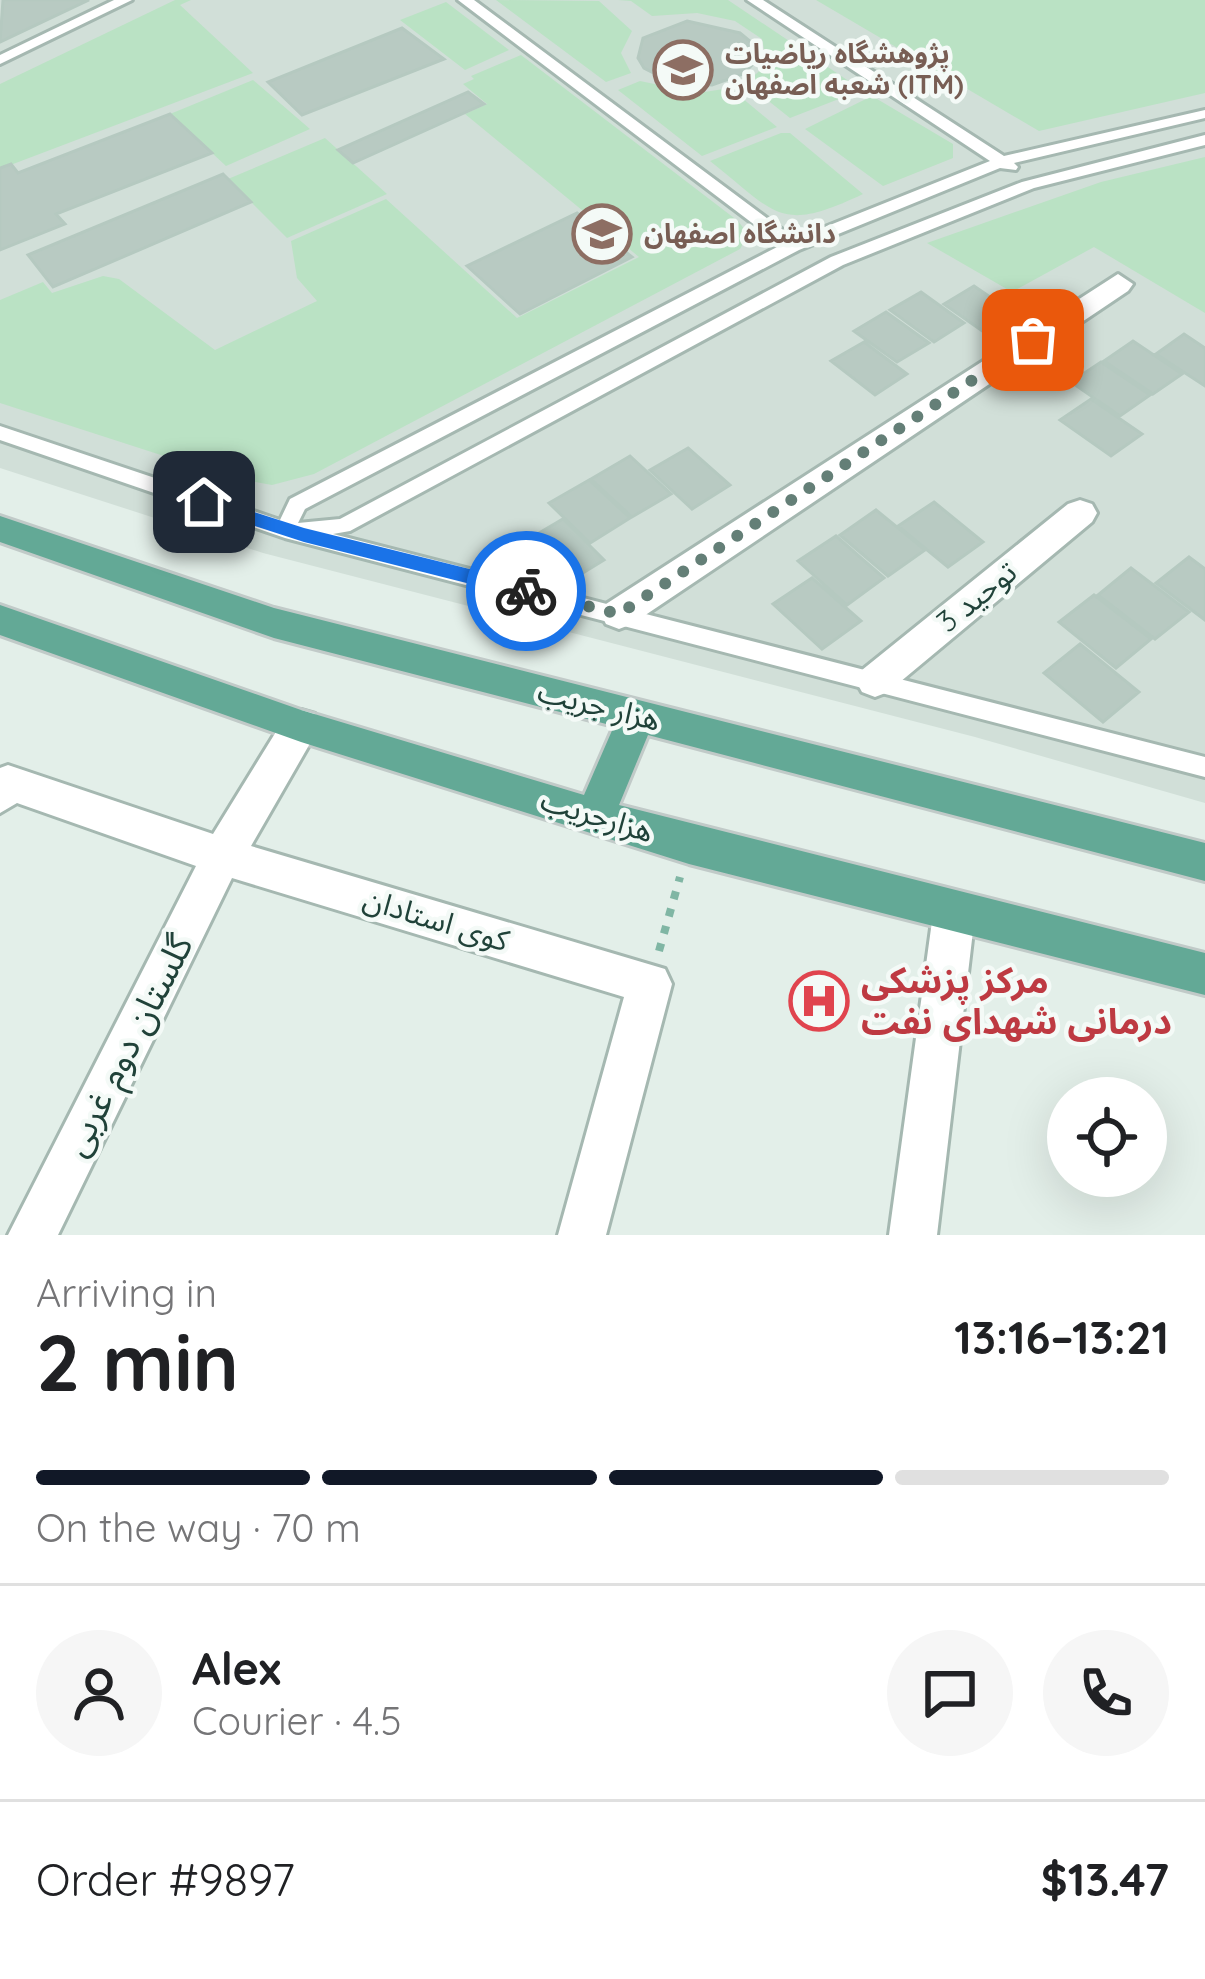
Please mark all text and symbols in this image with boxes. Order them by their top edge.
place label: پژوهشگاه رياضيات شعبه اصفهان (ITM) [725,36,964,101]
school or university icon: پژوهشگاه رياضيات شعبه اصفهان (ITM) [652,39,714,101]
school or university icon: دانشگاه اصفهان [571,203,633,265]
place label: دانشگاه اصفهان [644,216,836,250]
pin [982,289,1084,391]
icon: bag [1000,307,1066,373]
pin [153,451,255,553]
icon: home [171,469,237,535]
courier [466,531,586,651]
street label: توحید 3 [929,553,1024,640]
icon: bike [493,558,559,624]
street label: هزار جریب [534,671,665,739]
street label: هزارجریب [536,780,658,850]
street label: کوی استادان [359,879,514,959]
street label: گلستان دوم غربی [51,925,208,1166]
place label: مرکز پزشکی درمانی شهدای نفت [861,957,1172,1043]
hospital icon: مرکز پزشکی درمانی شهدای نفت [788,970,850,1032]
map controls [1047,1077,1167,1197]
button: locate [1047,1077,1167,1197]
text: Arriving in [36,1268,217,1317]
text: 13:16–13:21 [954,1309,1169,1365]
text: 2 min [36,1313,239,1411]
text: On the way · 70 m [36,1503,361,1552]
button: person [36,1630,162,1756]
button: chat [887,1630,1013,1756]
button: phone [1043,1630,1169,1756]
text: Alex [192,1640,281,1696]
text: Courier · 4.5 [192,1696,401,1745]
text: Order #9897 [36,1851,295,1907]
text: $13.47 [1041,1851,1169,1907]

